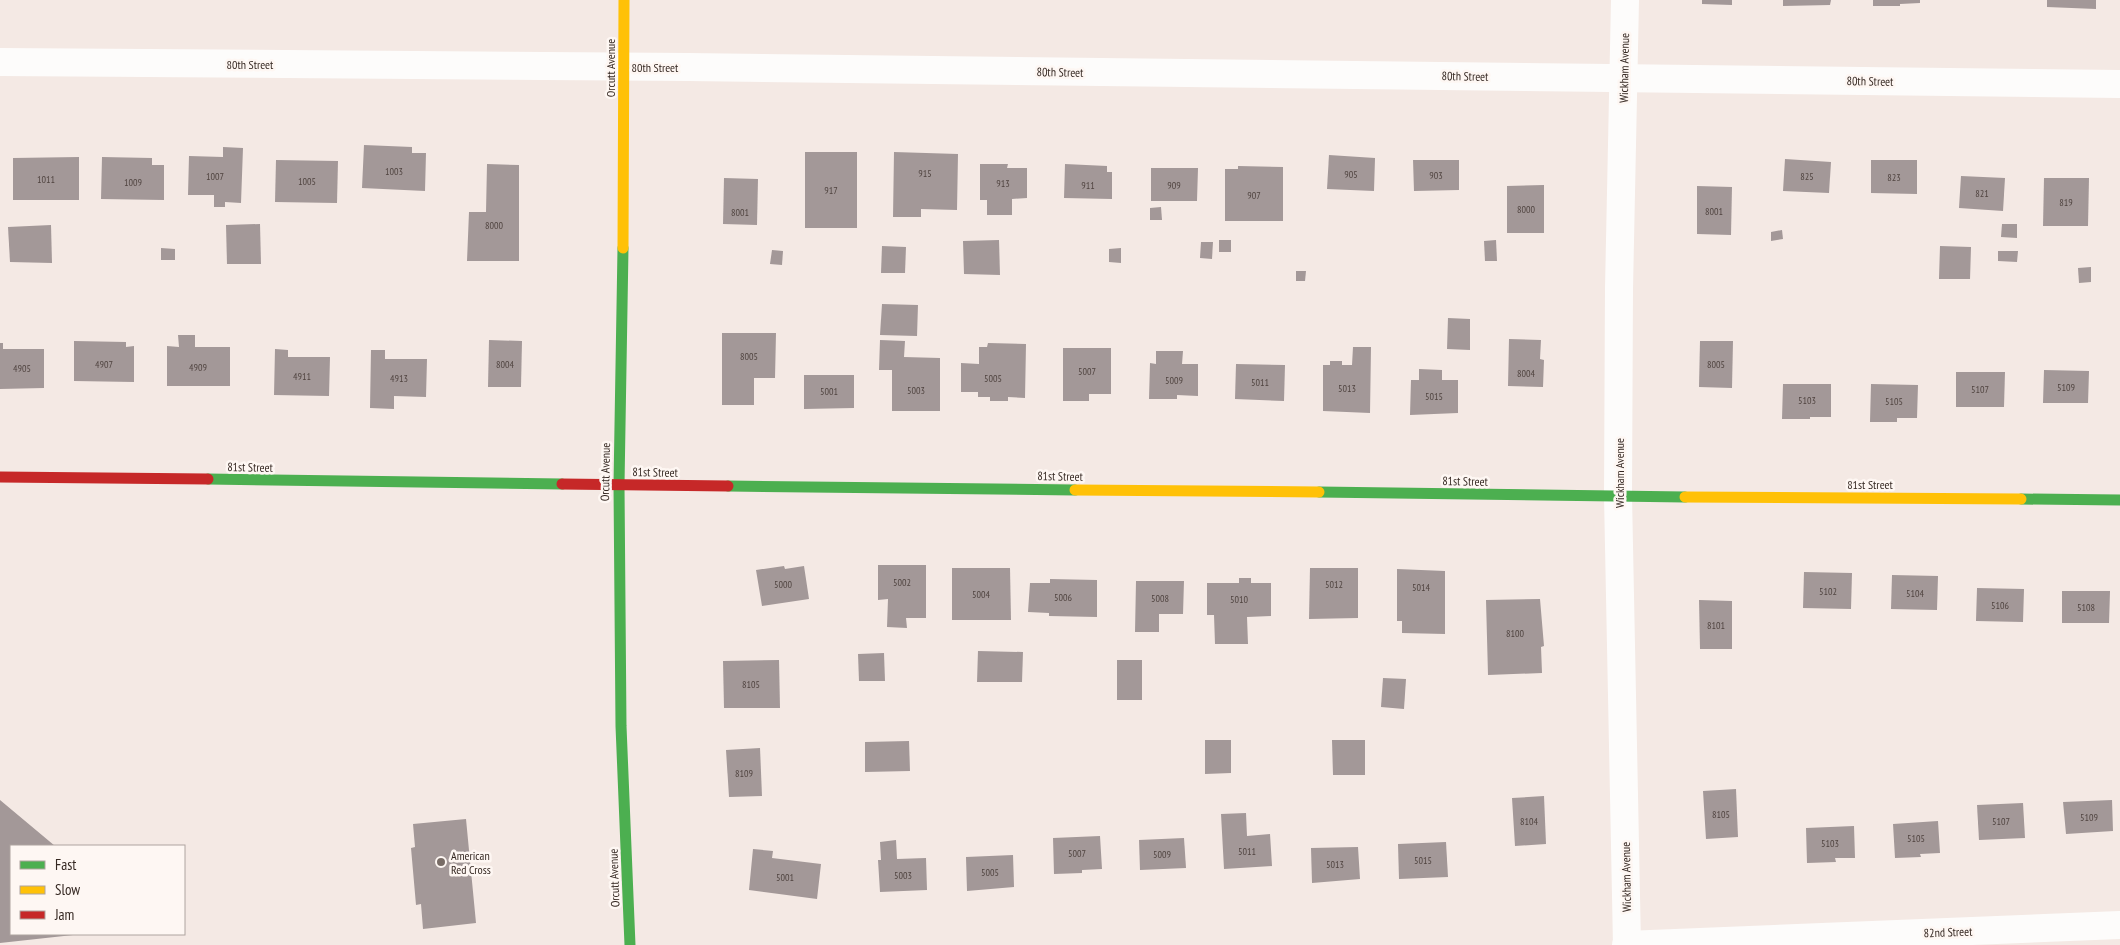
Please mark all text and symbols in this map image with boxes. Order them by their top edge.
street label: Wickham Avenue [1616,33,1632,103]
street label: Orcutt Avenue [603,39,618,97]
street label: 80th Street [227,57,274,72]
street label: 80th Street [632,60,679,75]
street label: 80th Street [1036,64,1084,80]
street label: 80th Street [1441,68,1489,84]
street label: 80th Street [1846,73,1894,89]
house number: 1003 [385,165,403,178]
house number: 915 [918,167,932,180]
house number: 905 [1344,168,1358,181]
house number: 903 [1429,169,1443,182]
house number: 1007 [206,170,224,183]
house number: 825 [1800,170,1814,183]
house number: 823 [1887,171,1901,184]
house number: 1011 [37,173,55,186]
house number: 1005 [298,175,316,188]
house number: 1009 [124,176,142,189]
house number: 913 [996,177,1010,190]
house number: 911 [1081,179,1095,192]
house number: 909 [1167,179,1181,192]
house number: 917 [824,184,838,197]
house number: 821 [1975,187,1989,200]
house number: 907 [1247,189,1261,202]
house number: 819 [2059,196,2073,209]
house number: 8000 [1517,203,1536,216]
house number: 8001 [1705,205,1723,218]
house number: 8001 [731,206,749,219]
house number: 8000 [485,219,504,232]
house number: 8005 [740,350,758,363]
house number: 4907 [95,358,113,371]
house number: 8004 [496,358,515,371]
house number: 8005 [1707,358,1725,371]
house number: 4909 [189,361,207,374]
house number: 4905 [13,362,31,375]
house number: 5007 [1078,365,1096,378]
house number: 8004 [1517,367,1536,380]
house number: 4911 [293,370,311,383]
house number: 4913 [390,372,408,385]
house number: 5005 [984,372,1002,385]
house number: 5009 [1165,374,1183,387]
house number: 5011 [1251,376,1269,389]
house number: 5109 [2057,381,2075,394]
house number: 5013 [1338,382,1356,395]
house number: 5107 [1971,383,1989,396]
house number: 5003 [907,384,925,397]
house number: 5001 [820,385,838,398]
house number: 5015 [1425,390,1443,403]
house number: 5103 [1798,394,1816,407]
house number: 5105 [1885,395,1903,408]
street label: Wickham Avenue [1612,438,1627,508]
street label: Orcutt Avenue [597,443,613,501]
street label: 81st Street [227,459,274,475]
street label: 81st Street [632,464,679,480]
street label: 81st Street [1037,468,1084,484]
street label: 81st Street [1442,473,1489,489]
street label: 81st Street [1847,477,1893,492]
house number: 5002 [893,576,911,589]
house number: 5000 [774,578,793,591]
house number: 5012 [1325,578,1343,591]
house number: 5014 [1412,581,1431,594]
house number: 5102 [1819,585,1837,598]
house number: 5104 [1906,587,1925,600]
house number: 5004 [972,588,991,601]
house number: 5006 [1054,591,1073,604]
house number: 5008 [1151,592,1169,605]
house number: 5010 [1230,593,1249,606]
house number: 5106 [1991,599,2010,612]
house number: 5108 [2077,601,2095,614]
house number: 8101 [1707,619,1725,632]
house number: 8100 [1506,627,1525,640]
house number: 8105 [742,678,760,691]
house number: 8109 [735,767,753,780]
house number: 8105 [1712,808,1730,821]
house number: 5109 [2080,811,2098,824]
house number: 8104 [1520,815,1539,828]
house number: 5107 [1992,815,2010,828]
house number: 5105 [1907,832,1925,845]
house number: 5103 [1821,837,1839,850]
street label: Wickham Avenue [1618,842,1634,912]
legend [10,845,185,935]
house number: 5011 [1238,845,1256,858]
house number: 5007 [1068,847,1086,860]
place label: American Red Cross [451,848,491,877]
street label: Orcutt Avenue [605,848,623,908]
house number: 5009 [1153,848,1171,861]
house number: 5015 [1414,854,1432,867]
text: Fast [55,855,76,874]
marker: American Red Cross [435,856,447,868]
house number: 5013 [1326,858,1344,871]
house number: 5005 [981,866,999,879]
house number: 5003 [894,869,912,882]
house number: 5001 [776,871,794,884]
text: Slow [55,880,80,899]
text: Jam [54,905,74,924]
street label: 82nd Street [1923,924,1973,940]

